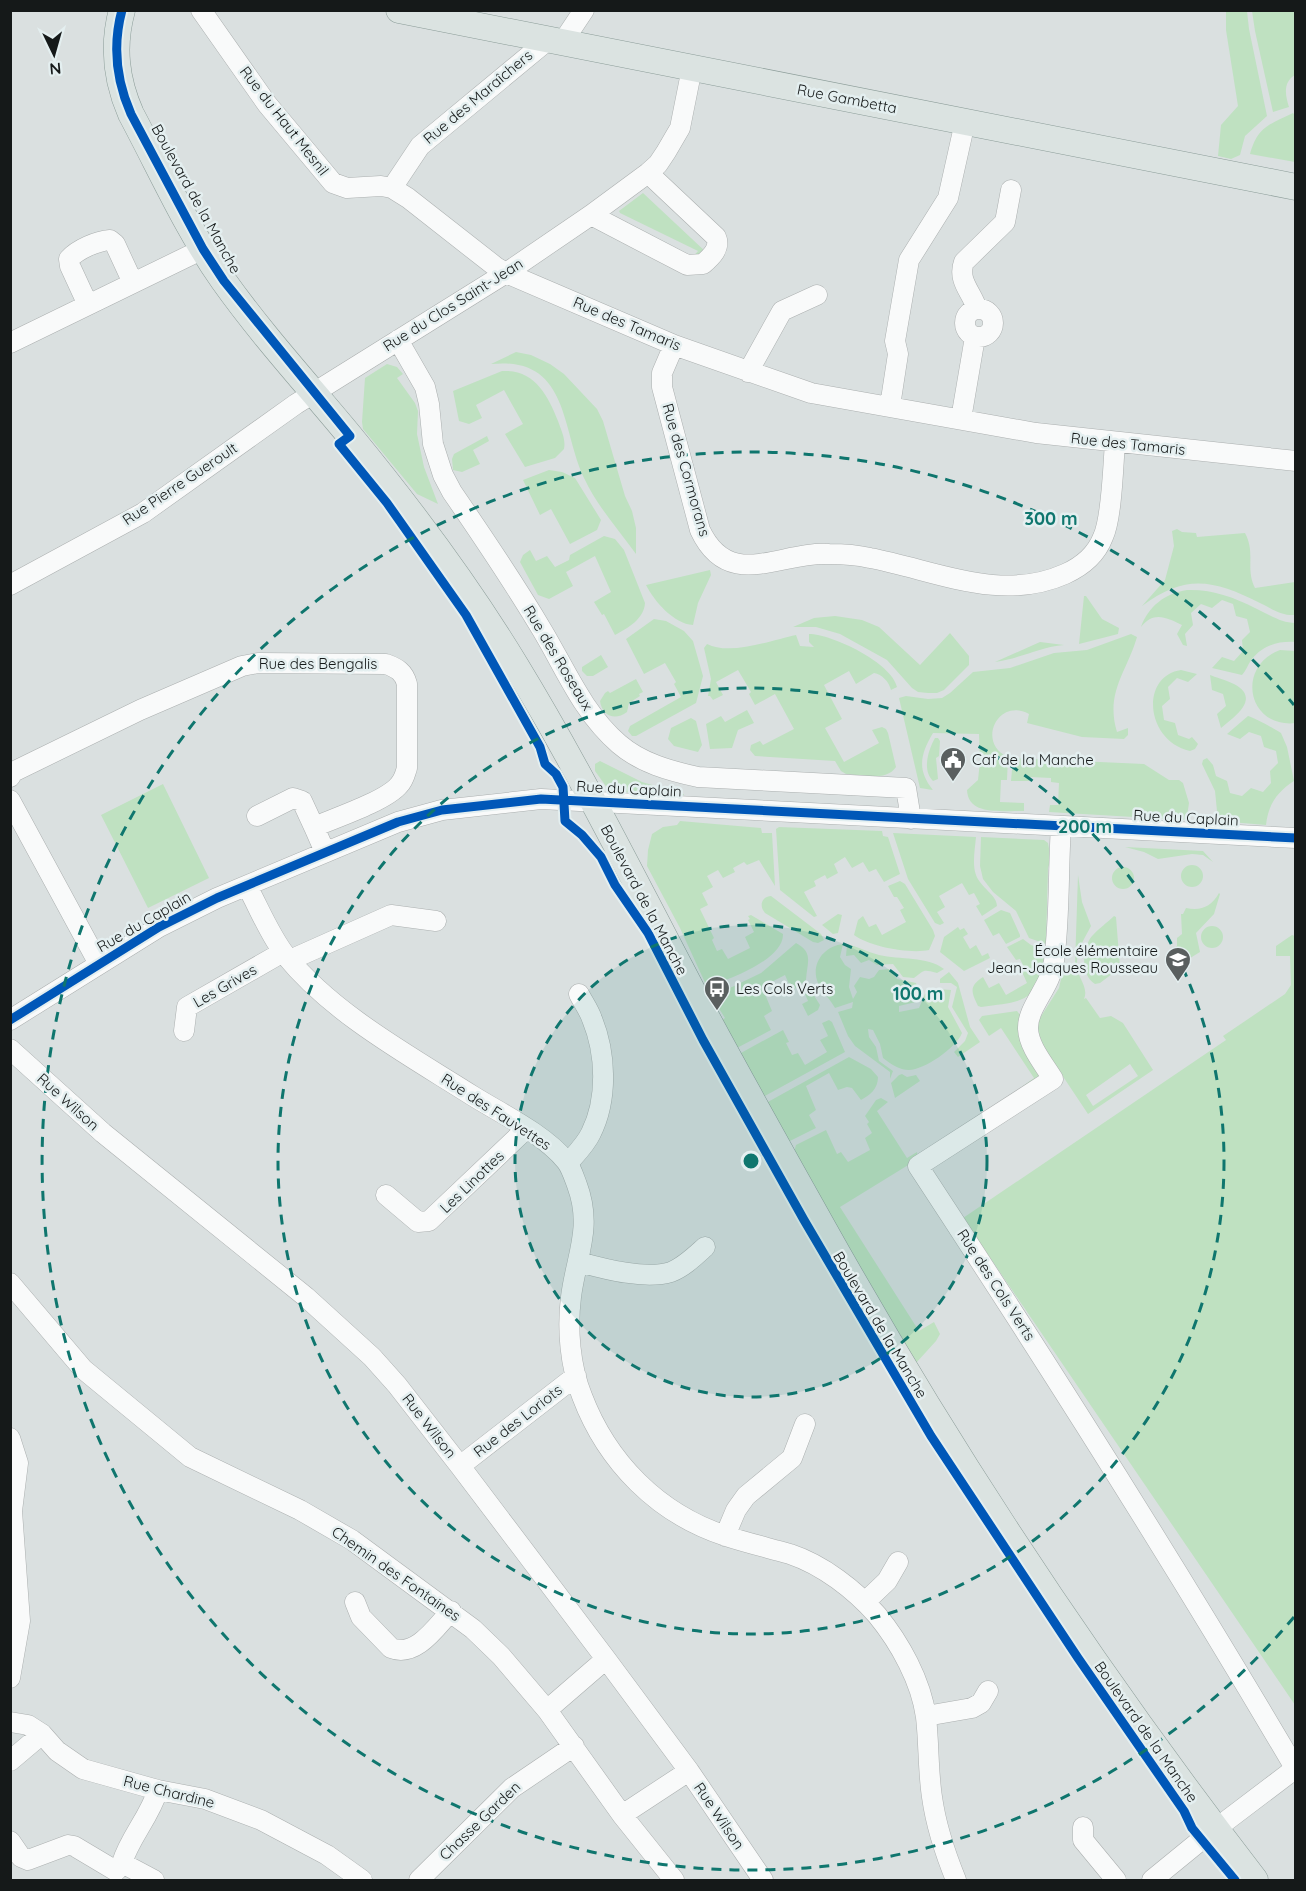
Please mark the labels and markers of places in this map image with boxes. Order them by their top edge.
public building icon: Caf de la Manche [938,745,968,783]
place label: Caf de la Manche [972,750,1094,769]
place label: École élémentaire Jean-Jacques Rousseau [987,941,1158,977]
school or university icon: École élémentaire Jean-Jacques Rousseau [1163,945,1193,983]
bus stop icon: Les Cols Verts [702,974,732,1012]
place label: Les Cols Verts [736,979,833,998]
centre of rings [741,1151,761,1171]

